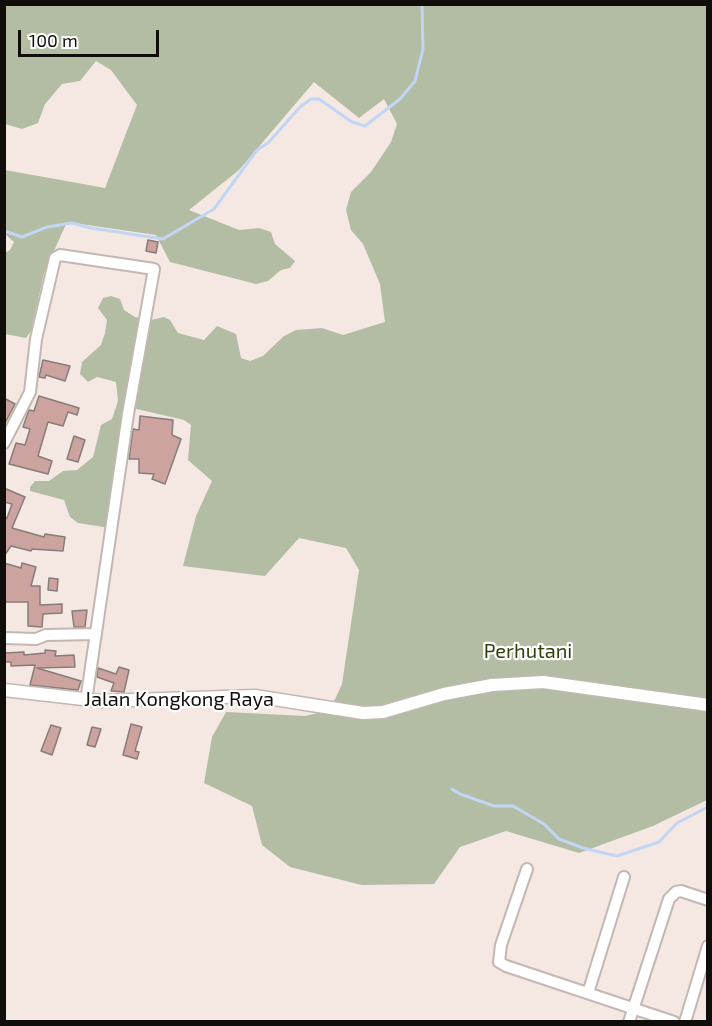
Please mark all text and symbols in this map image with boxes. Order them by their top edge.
scale bar [21,18,162,56]
text: 100 m [29,29,78,51]
park label: Perhutani [484,639,572,663]
street label: Jalan Kongkong Raya [84,687,274,711]

